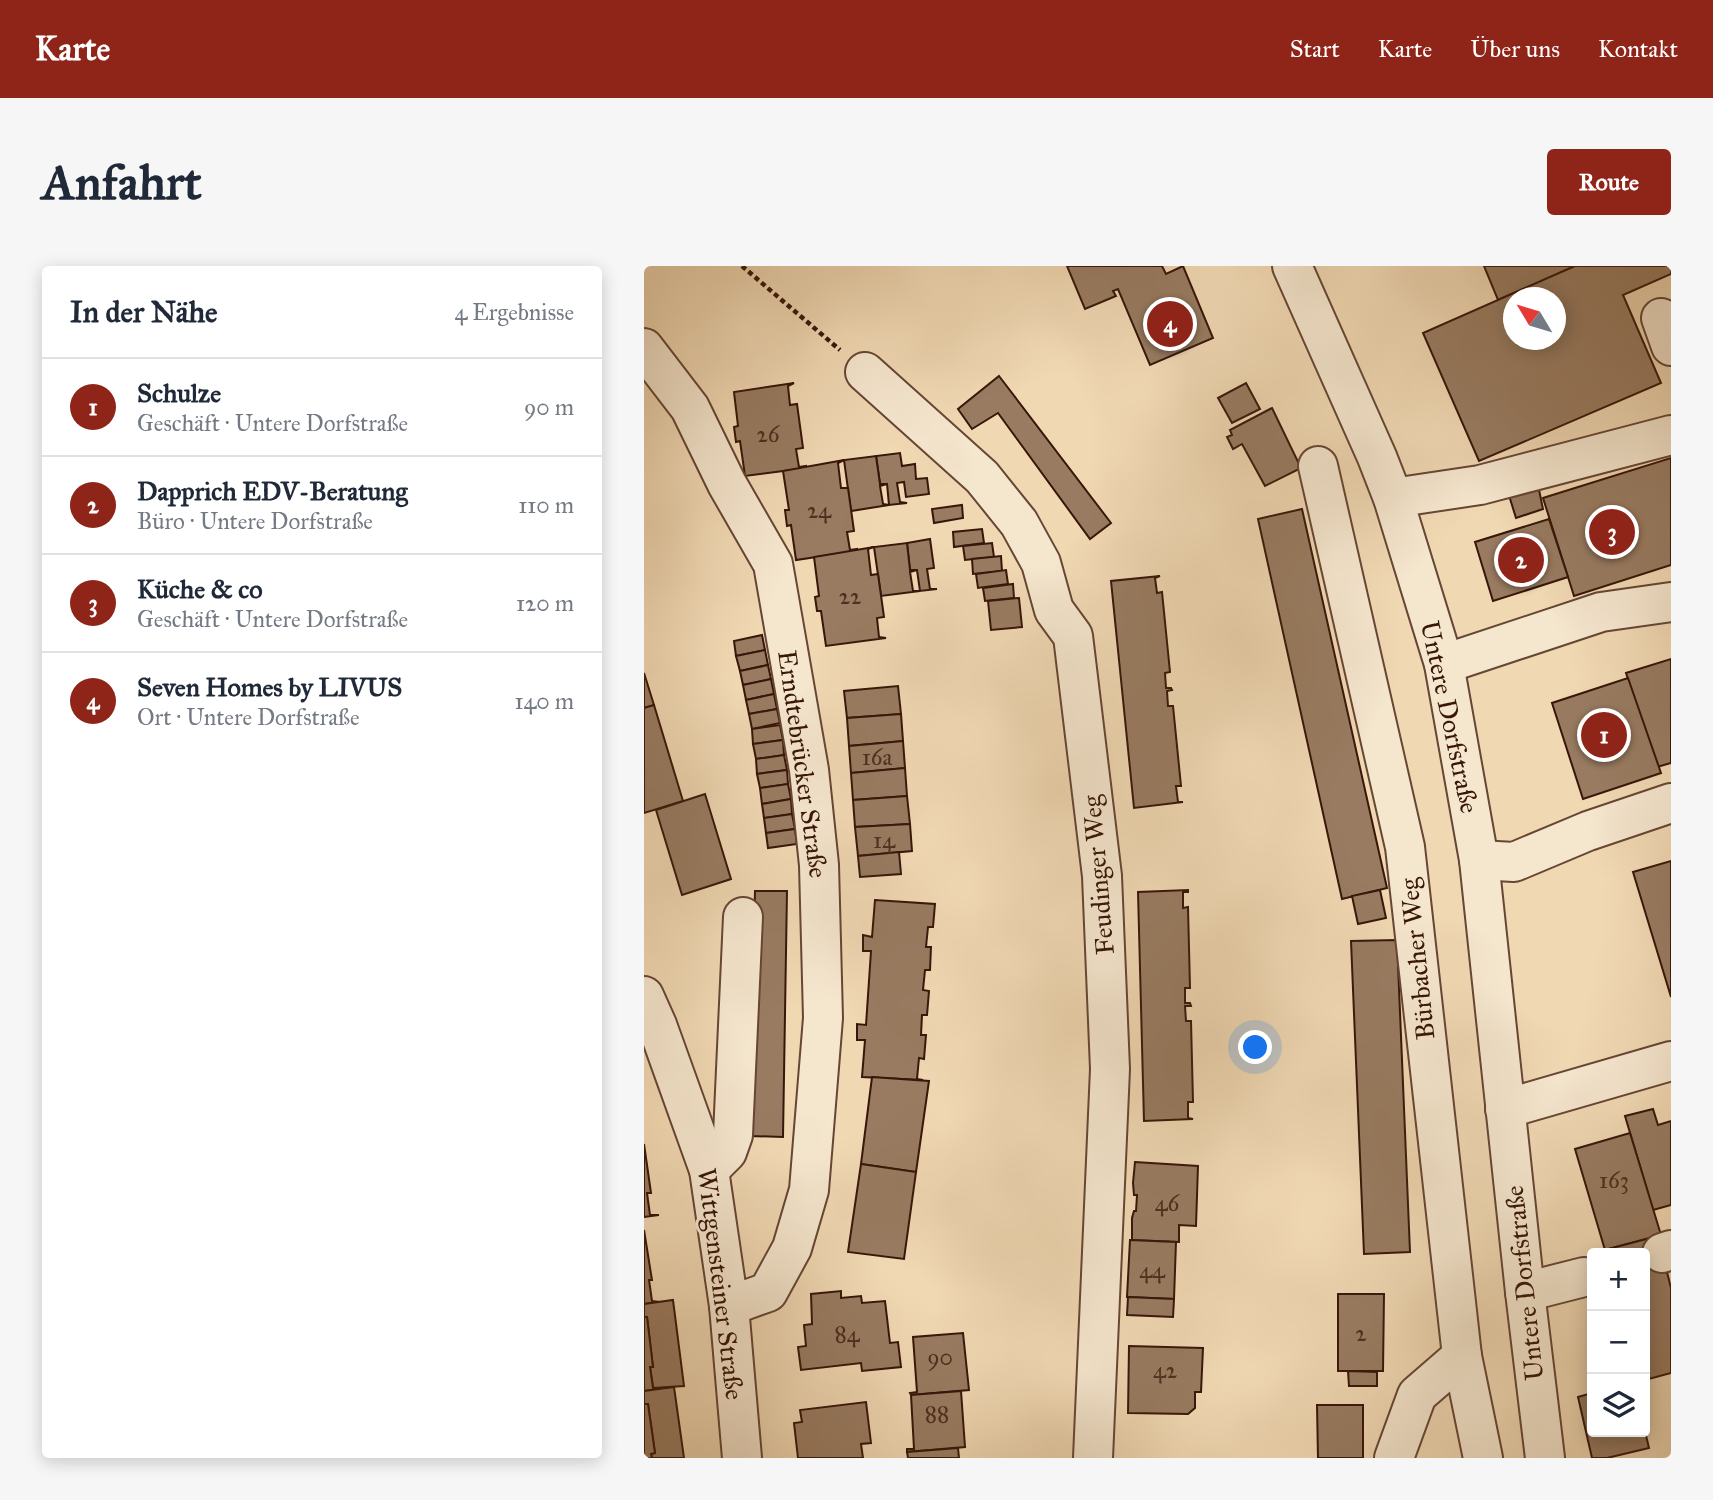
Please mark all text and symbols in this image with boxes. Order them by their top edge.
text: Karte [35,29,110,69]
text: Start [1290,34,1340,64]
text: Karte [1378,34,1432,64]
text: Über uns [1470,34,1560,64]
text: Kontakt [1598,34,1678,64]
button: Route [1547,149,1671,215]
text: Anfahrt [42,153,202,212]
north arrow [1503,287,1566,350]
text: In der Nähe [70,294,218,330]
text: 4 Ergebnisse [455,298,574,326]
pin: 4 [1147,298,1193,350]
text: Schulze [137,377,221,409]
text: 1 [88,393,98,421]
text: 90 m [524,393,574,421]
text: Geschäft · Untere Dorfstraße [137,409,408,437]
house number: 26 [756,420,781,448]
text: Dapprich EDV-Beratung [137,475,408,507]
text: 2 [87,491,99,519]
text: 110 m [518,491,574,519]
house number: 24 [807,496,832,524]
pin: 3 [1589,506,1635,558]
text: Büro · Untere Dorfstraße [137,507,373,535]
pin: 2 [1498,534,1544,586]
text: Küche & co [137,573,263,605]
house number: 22 [839,582,862,610]
text: 3 [88,589,98,617]
text: 120 m [516,589,574,617]
text: Geschäft · Untere Dorfstraße [137,605,408,633]
street label: Untere Dorfstraße [1414,618,1486,816]
street label: Erndtebrücker Straße [771,648,835,880]
text: Seven Homes by LIVUS [137,671,402,703]
text: 4 [87,687,99,715]
text: 140 m [514,687,574,715]
text: Ort · Untere Dorfstraße [137,703,360,731]
pin: 1 [1581,709,1627,761]
house number: 16a [862,743,893,771]
street label: Feudinger Weg [1075,793,1121,956]
house number: 14 [873,826,896,854]
street label: Bürbacher Weg [1393,876,1441,1041]
your location [1238,1030,1272,1064]
street label: Wittgensteiner Straße [691,1166,751,1402]
house number: 163 [1599,1166,1629,1194]
street label: Untere Dorfstraße [1498,1184,1550,1382]
house number: 46 [1155,1189,1181,1217]
map controls [1587,1248,1650,1437]
button: + [1587,1248,1650,1311]
house number: 44 [1139,1256,1166,1284]
button: − [1587,1311,1650,1374]
house number: 2 [1355,1319,1367,1347]
house number: 84 [834,1320,861,1348]
house number: 90 [927,1343,953,1371]
house number: 42 [1153,1356,1178,1384]
button: layers [1587,1374,1650,1437]
house number: 88 [925,1400,949,1428]

